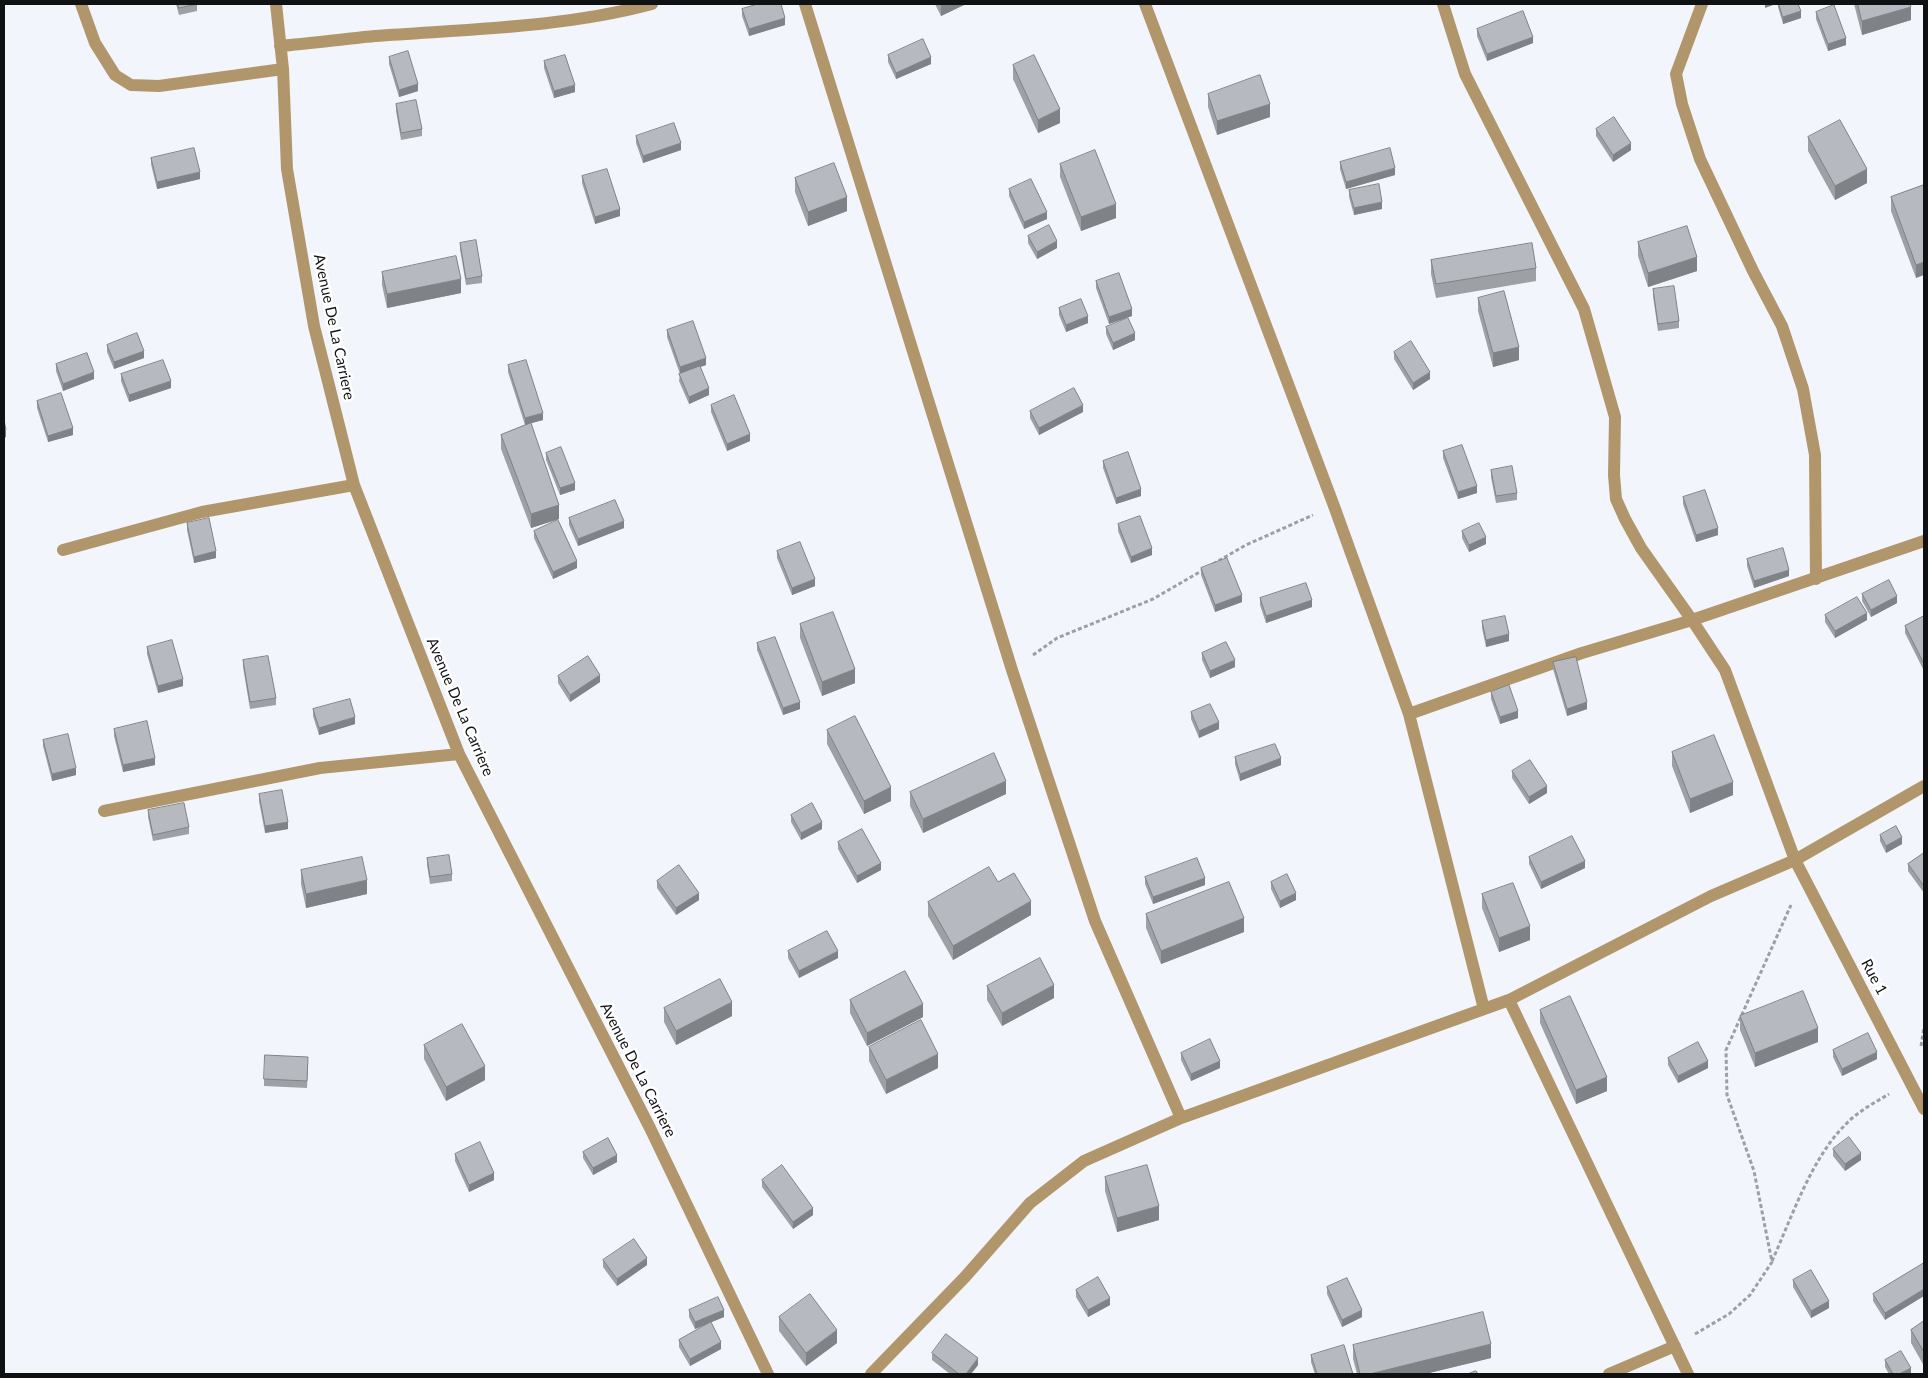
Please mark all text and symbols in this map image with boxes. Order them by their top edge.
street label: Avenue De La Carriere [310,252,358,402]
street label: Avenue De La Carriere [423,635,497,779]
street label: Rue 1 [1857,956,1891,998]
street label: Avenue De La Carriere [596,1000,680,1140]

